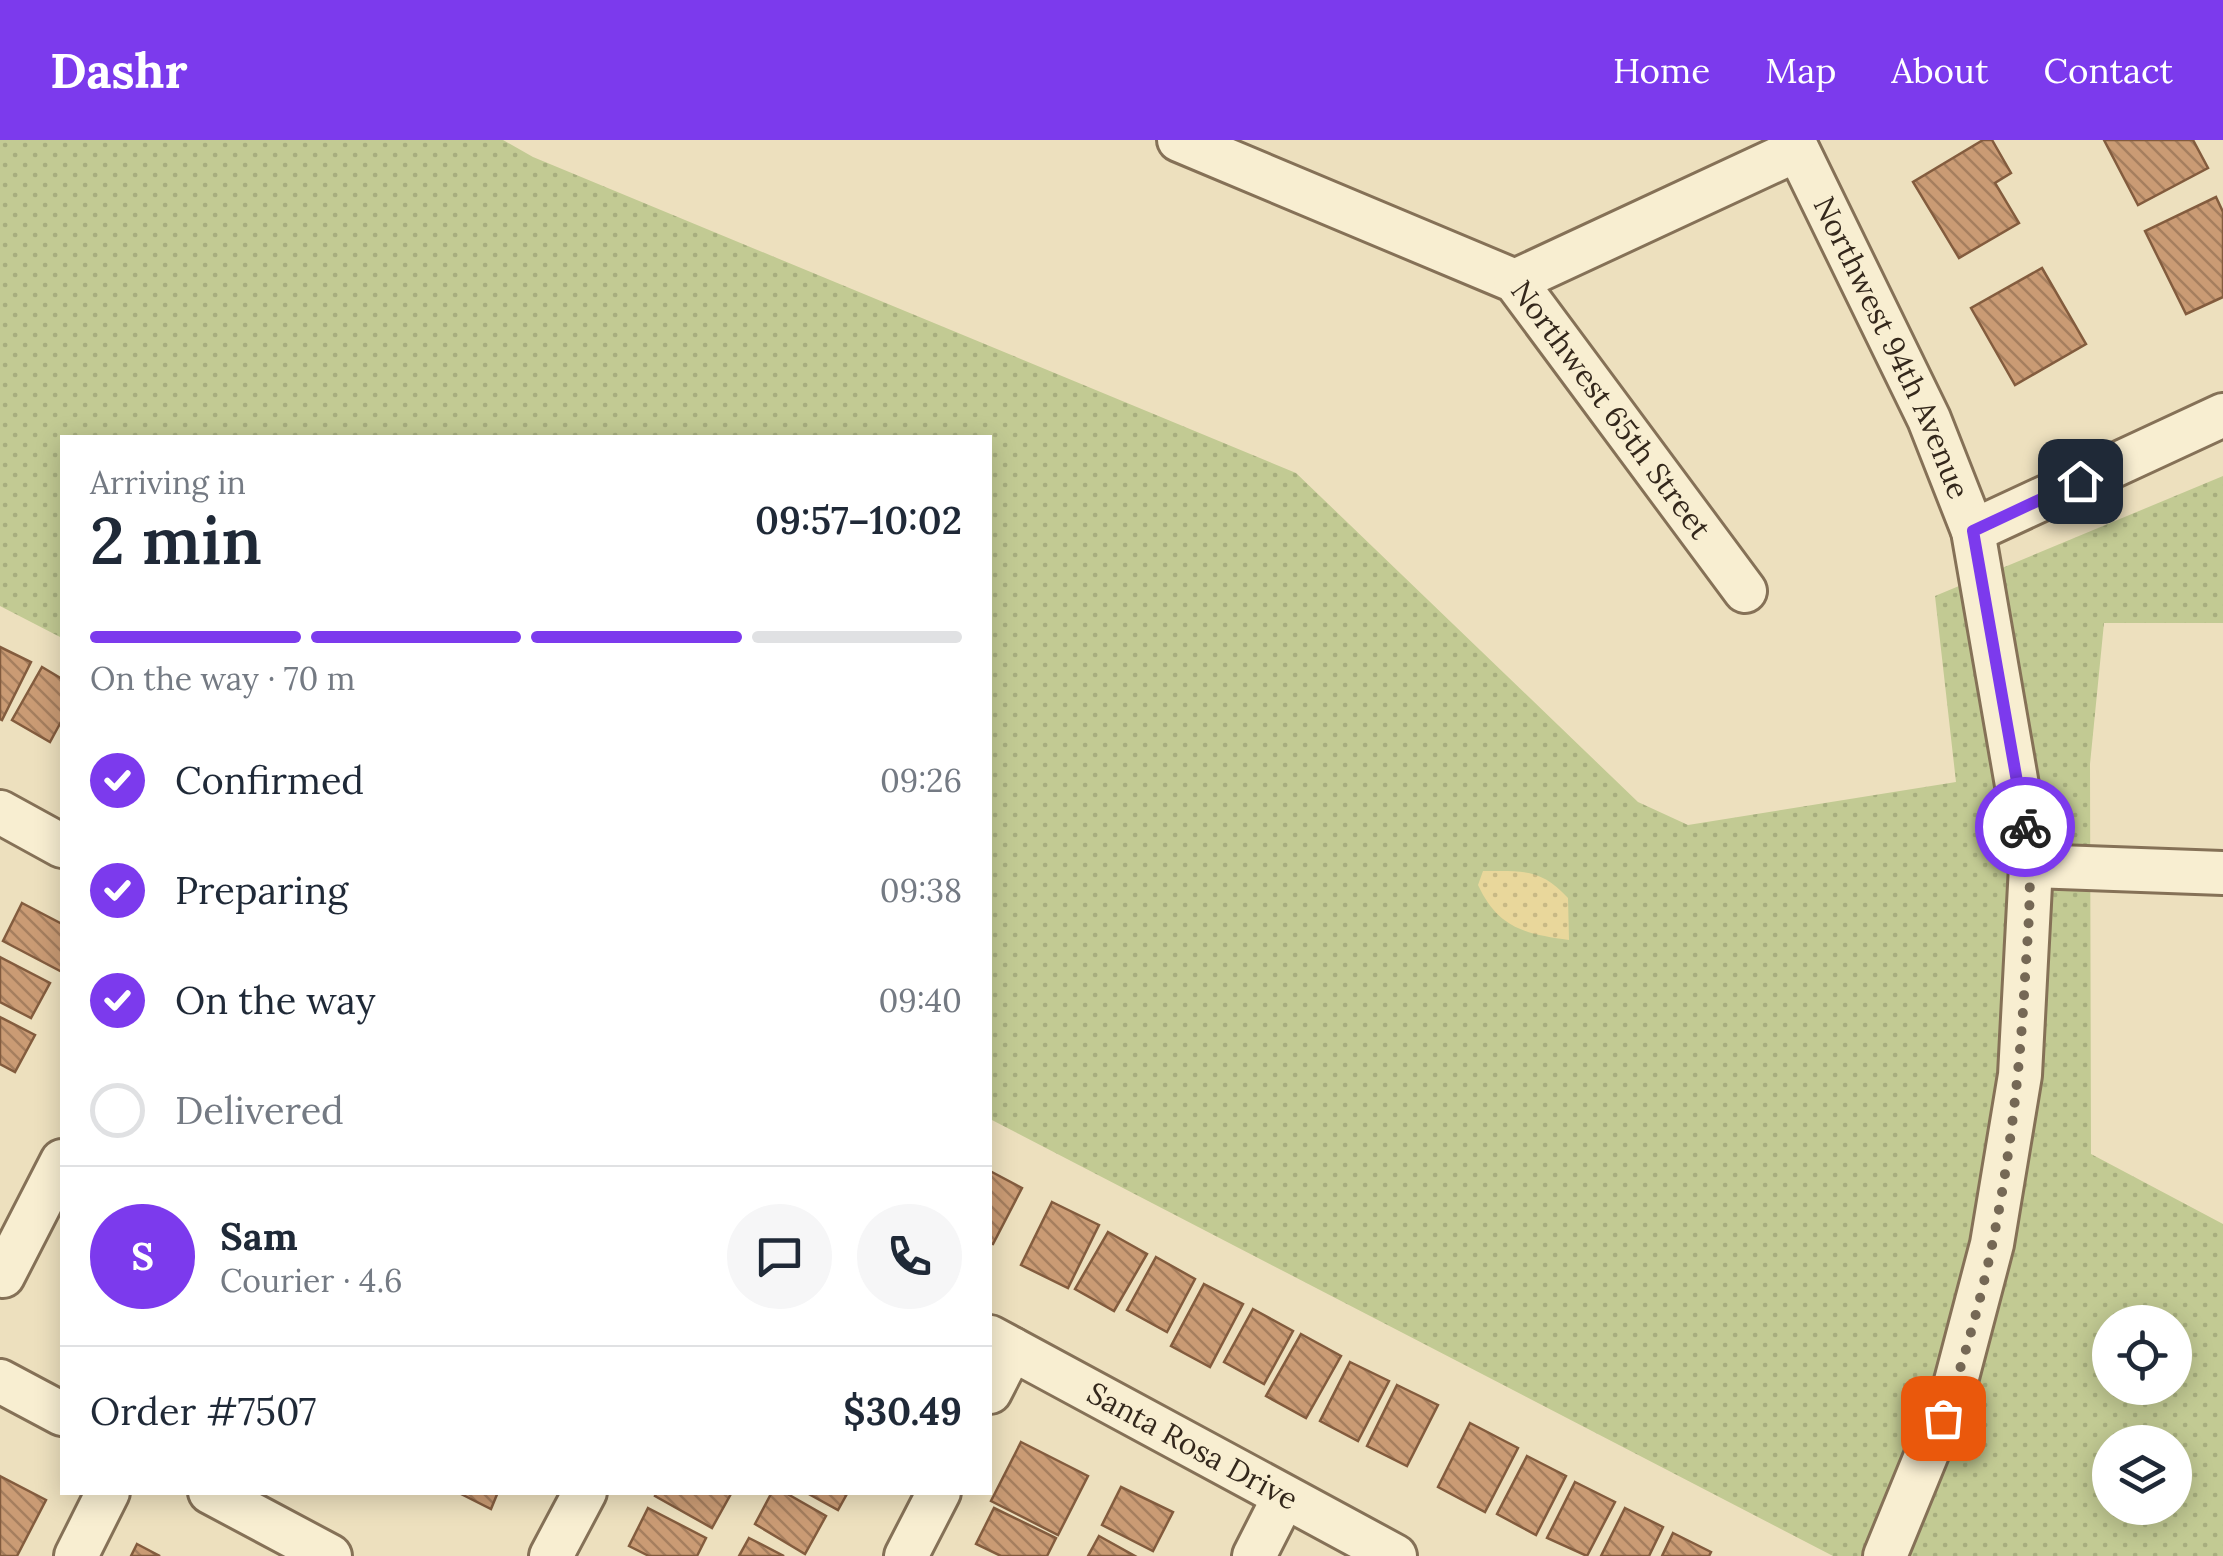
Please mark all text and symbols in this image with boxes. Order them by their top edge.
text: Dashr [50,40,187,101]
text: Home [1613,48,1710,93]
text: Map [1765,48,1836,93]
text: About [1891,48,1989,93]
text: Contact [2044,48,2173,93]
street label: Northwest 94th Avenue [1805,190,1978,504]
street label: Northwest 65th Street [1503,273,1720,546]
pin [2038,439,2123,524]
icon: home [2053,454,2108,509]
text: Arriving in [90,462,246,503]
text: 09:57–10:02 [755,496,962,544]
text: 2 min [90,499,262,582]
text: On the way · 70 m [90,658,355,699]
icon: check [90,753,145,808]
text: Confirmed [175,756,364,804]
text: 09:26 [880,760,962,801]
courier [1975,777,2075,877]
icon: bike [1998,800,2053,855]
icon: check [90,863,145,918]
text: Preparing [175,866,348,914]
text: 09:38 [880,870,962,911]
icon: check [90,973,145,1028]
text: On the way [175,976,376,1024]
text: 09:40 [878,980,962,1021]
text: Delivered [175,1086,344,1134]
button: chat [727,1204,832,1309]
button: phone [857,1204,962,1309]
text: Sam [220,1212,298,1260]
text: S [131,1232,154,1280]
text: Courier · 4.6 [220,1260,402,1301]
map controls [2092,1305,2192,1525]
button: locate [2092,1305,2192,1405]
street label: Santa Rosa Drive [1081,1373,1305,1518]
pin [1901,1376,1986,1461]
text: Order #7507 [90,1387,316,1435]
text: $30.49 [843,1387,962,1435]
icon: bag [1916,1391,1971,1446]
button: layers [2092,1425,2192,1525]

